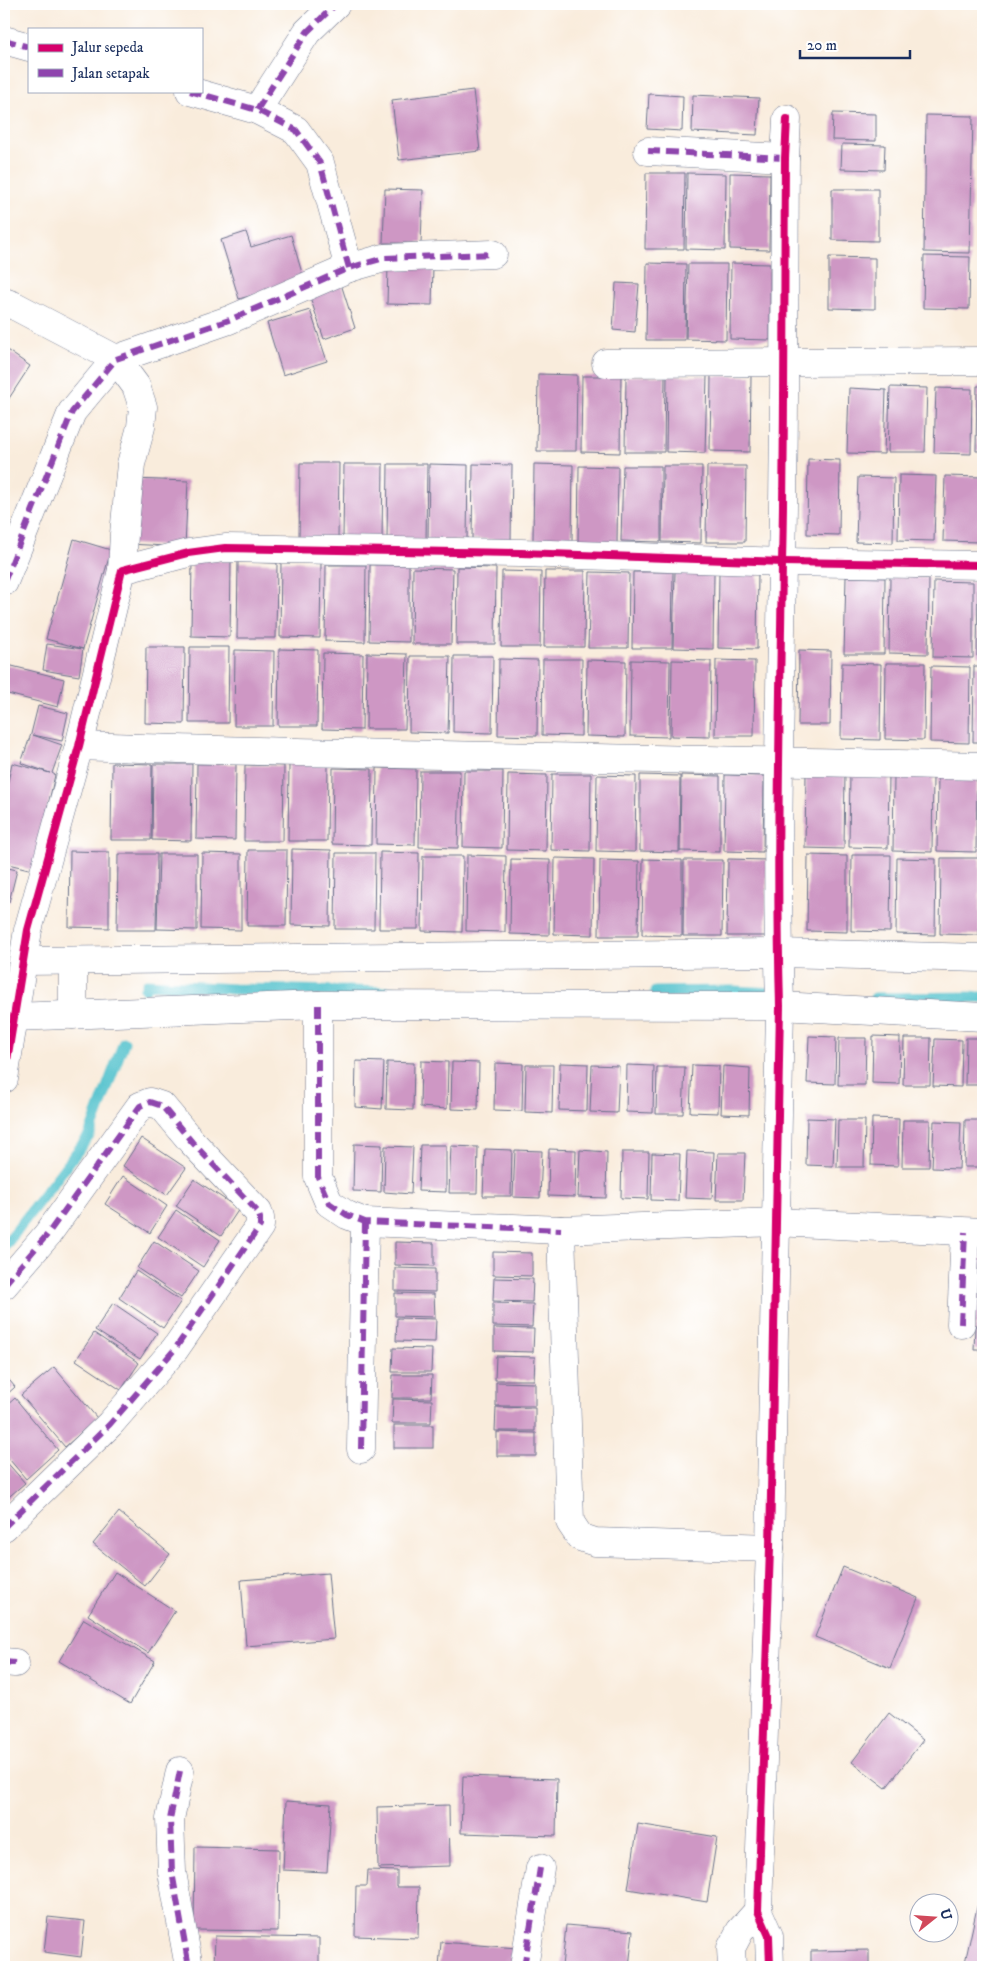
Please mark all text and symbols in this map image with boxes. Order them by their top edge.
legend [28,28,202,92]
scale bar [800,28,910,60]
text: 20 m [807,36,837,55]
text: Jalur sepeda [70,38,144,57]
text: Jalan setapak [70,64,150,83]
north arrow [910,1894,960,1944]
text: U [935,1907,956,1922]

